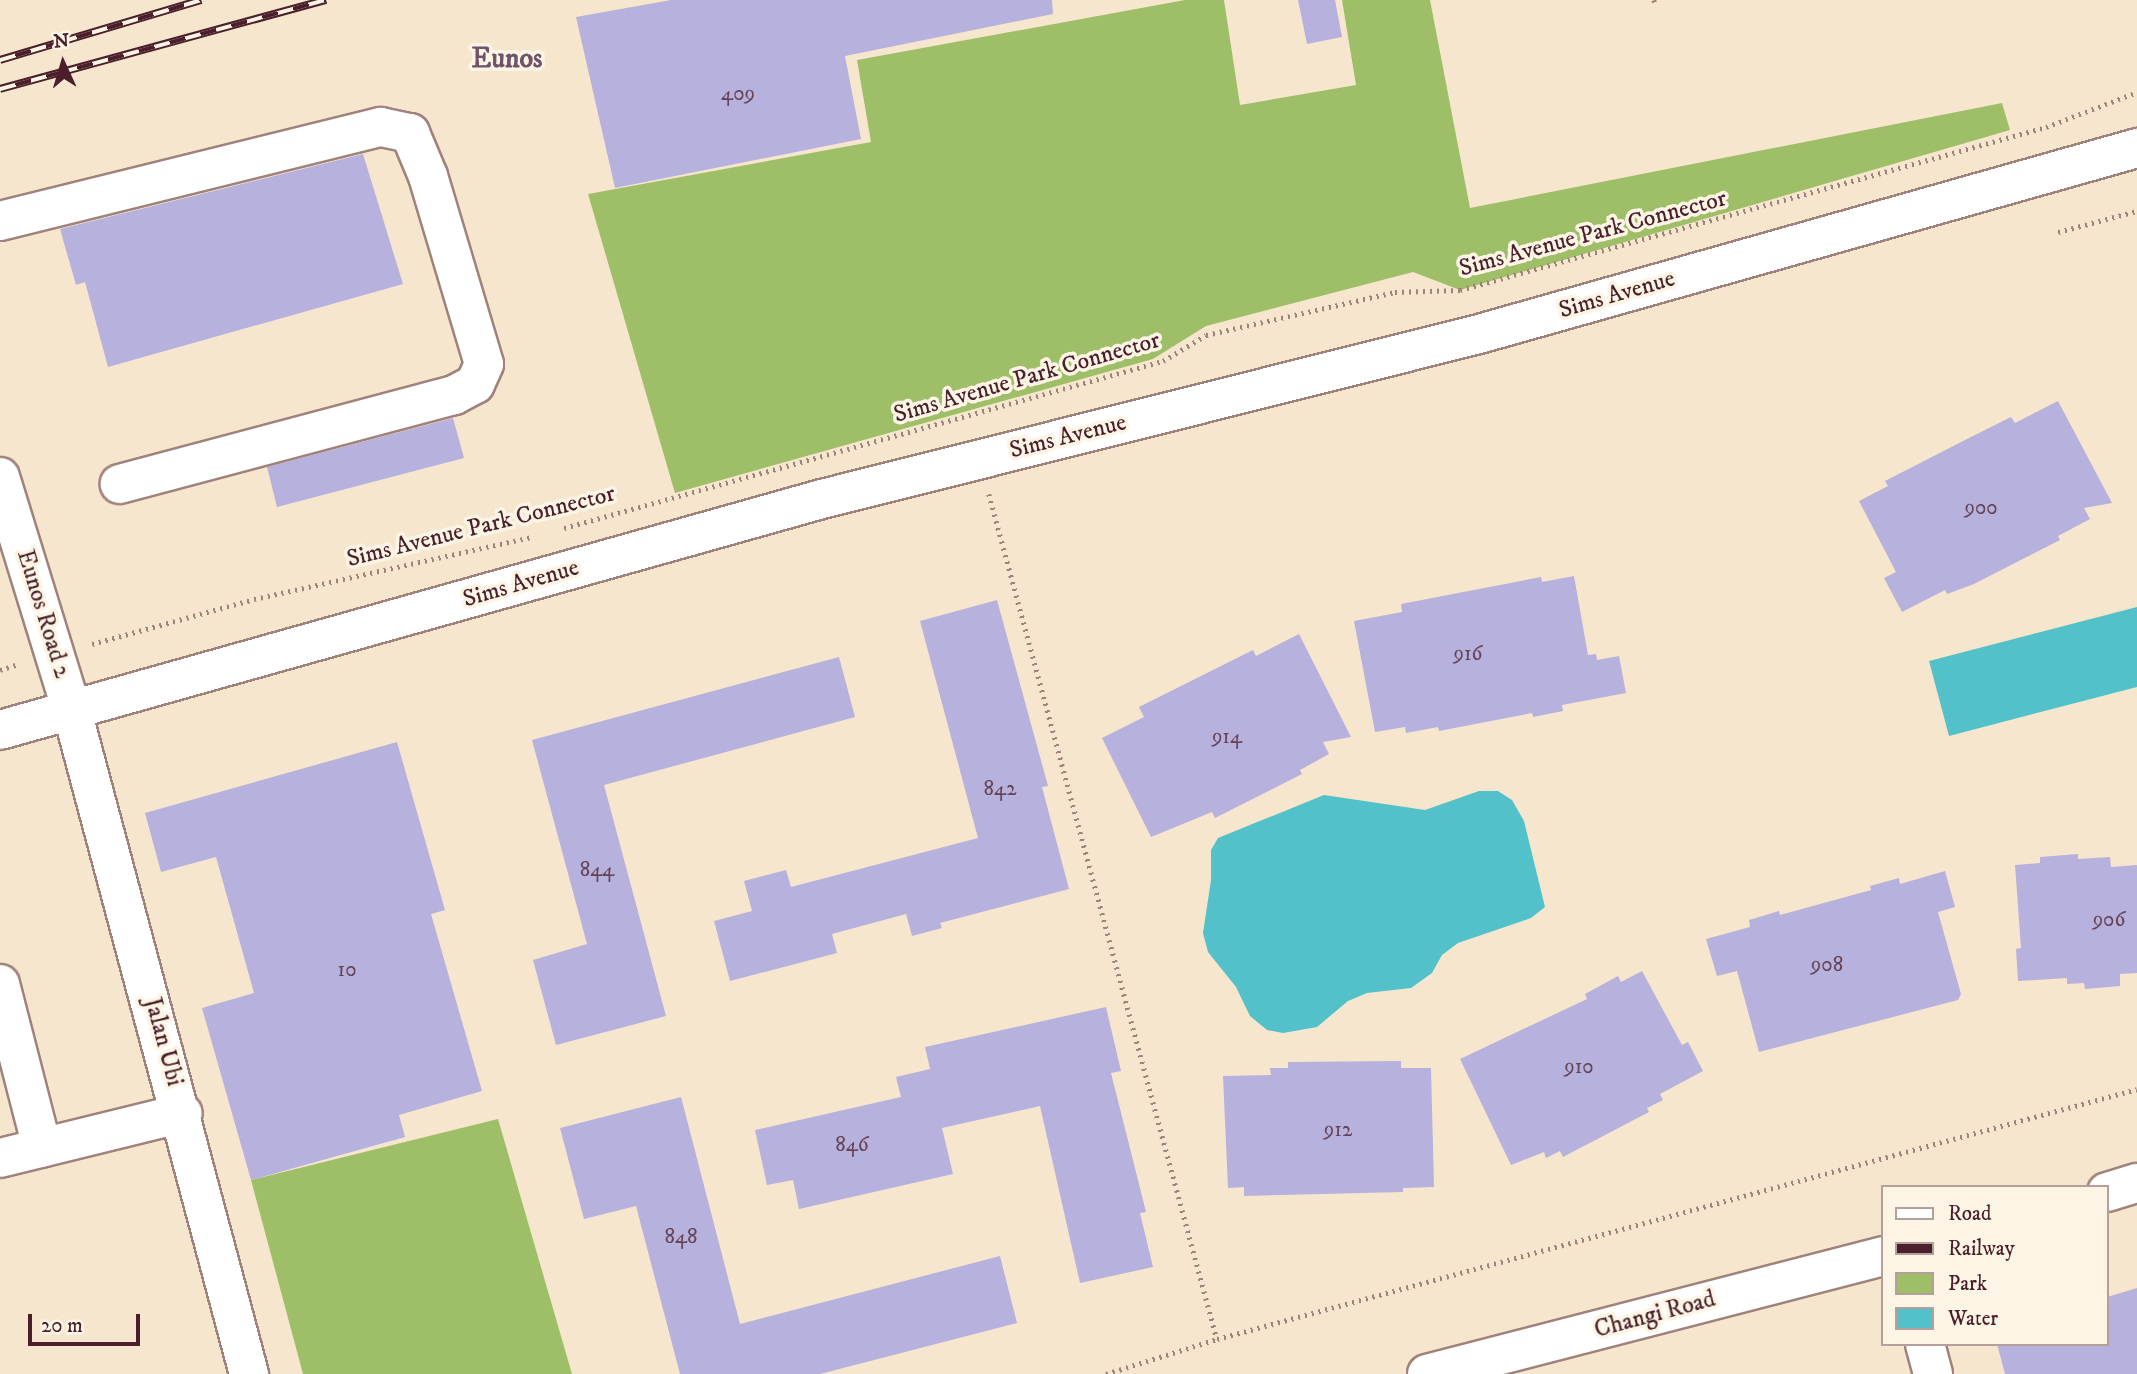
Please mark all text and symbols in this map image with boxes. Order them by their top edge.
north arrow [28,28,98,98]
text: N [53,30,70,54]
district label: Eunos [472,42,542,76]
house number: 409 [721,81,755,107]
street label: Sims Avenue Park Connector [1456,184,1730,284]
street label: Sims Avenue [1556,265,1678,325]
street label: Sims Avenue Park Connector [891,326,1163,430]
street label: Sims Avenue [1007,409,1129,465]
street label: Sims Avenue Park Connector [344,480,618,574]
house number: 900 [1964,495,1998,521]
street label: Eunos Road 2 [10,546,76,682]
street label: Sims Avenue [460,554,582,614]
house number: 916 [1454,641,1482,667]
house number: 914 [1212,724,1242,750]
house number: 842 [984,776,1016,802]
house number: 844 [580,857,614,883]
house number: 906 [2093,907,2125,933]
house number: 908 [1811,952,1843,978]
house number: 10 [338,957,356,983]
street label: Jalan Ubi [137,995,189,1089]
house number: 910 [1564,1054,1594,1080]
house number: 912 [1324,1117,1352,1143]
house number: 846 [835,1132,869,1158]
legend [1882,1185,2109,1346]
text: Road [1948,1201,1992,1227]
house number: 848 [664,1224,698,1250]
text: Railway [1948,1236,2015,1262]
text: Park [1948,1271,1987,1297]
street label: Changi Road [1591,1285,1719,1345]
scale bar [32,1300,144,1344]
text: Water [1948,1306,1998,1332]
text: 20 m [41,1313,83,1339]

